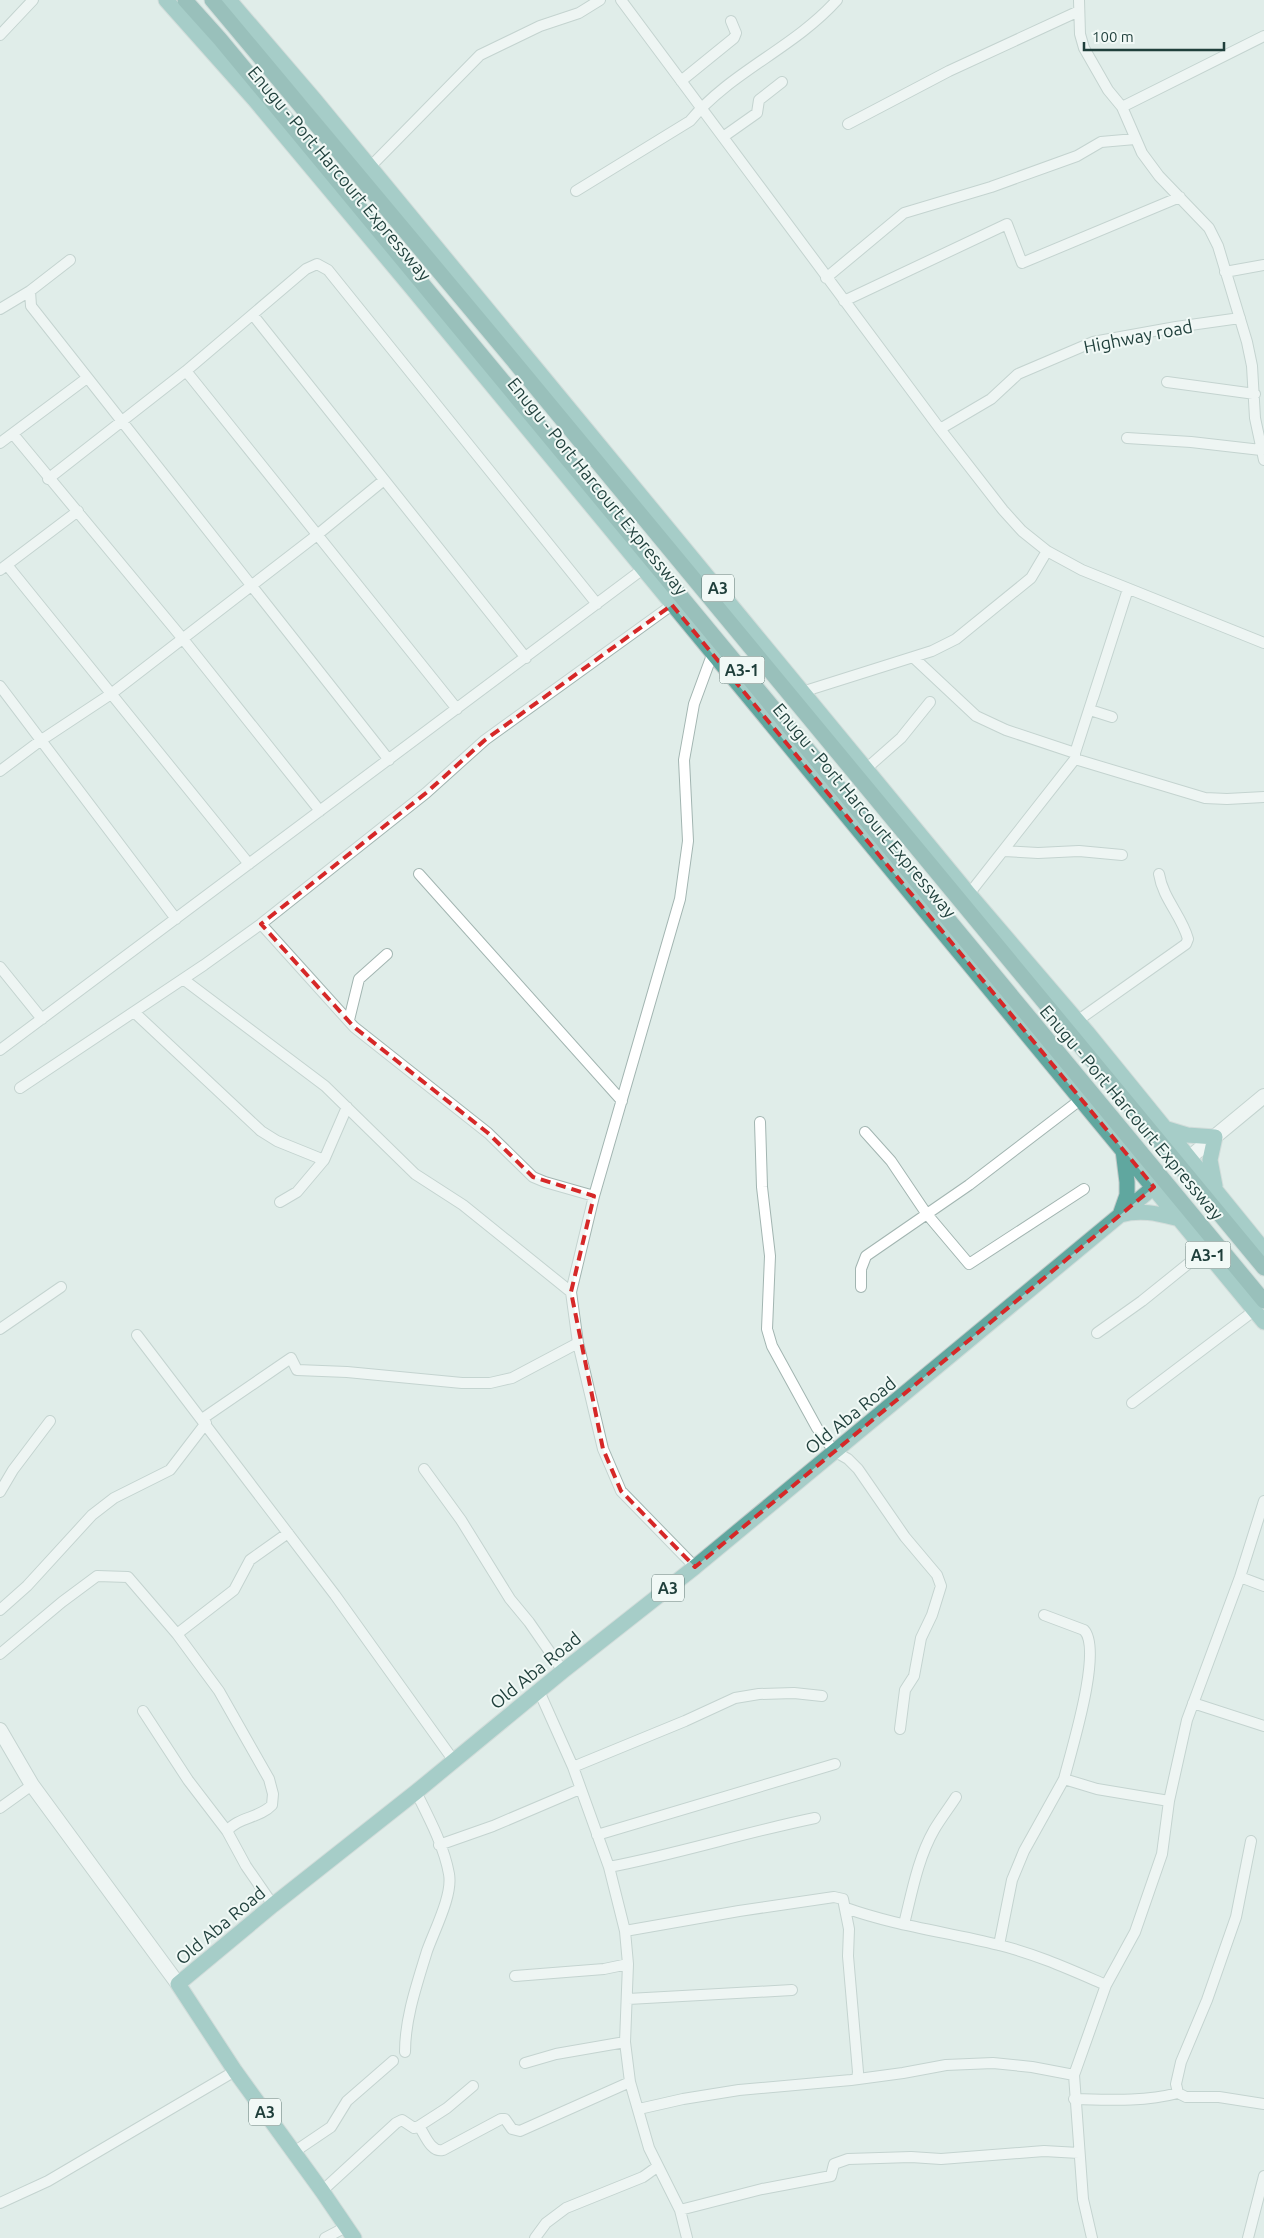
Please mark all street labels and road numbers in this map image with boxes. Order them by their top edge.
street label: Enugu - Port Harcourt Expressway [244,62,436,285]
street label: Highway road [1082,316,1194,356]
street label: Enugu - Port Harcourt Expressway [504,373,692,599]
road number: A3 [702,574,734,602]
road number: A3-1 [720,656,764,684]
street label: Enugu - Port Harcourt Expressway [769,699,961,922]
street label: Enugu - Port Harcourt Expressway [1036,1001,1228,1224]
road number: A3-1 [1186,1242,1230,1268]
street label: Old Aba Road [801,1372,899,1458]
road number: A3 [652,1575,684,1602]
street label: Old Aba Road [486,1627,584,1713]
street label: Old Aba Road [171,1882,269,1968]
road number: A3 [249,2098,281,2126]

